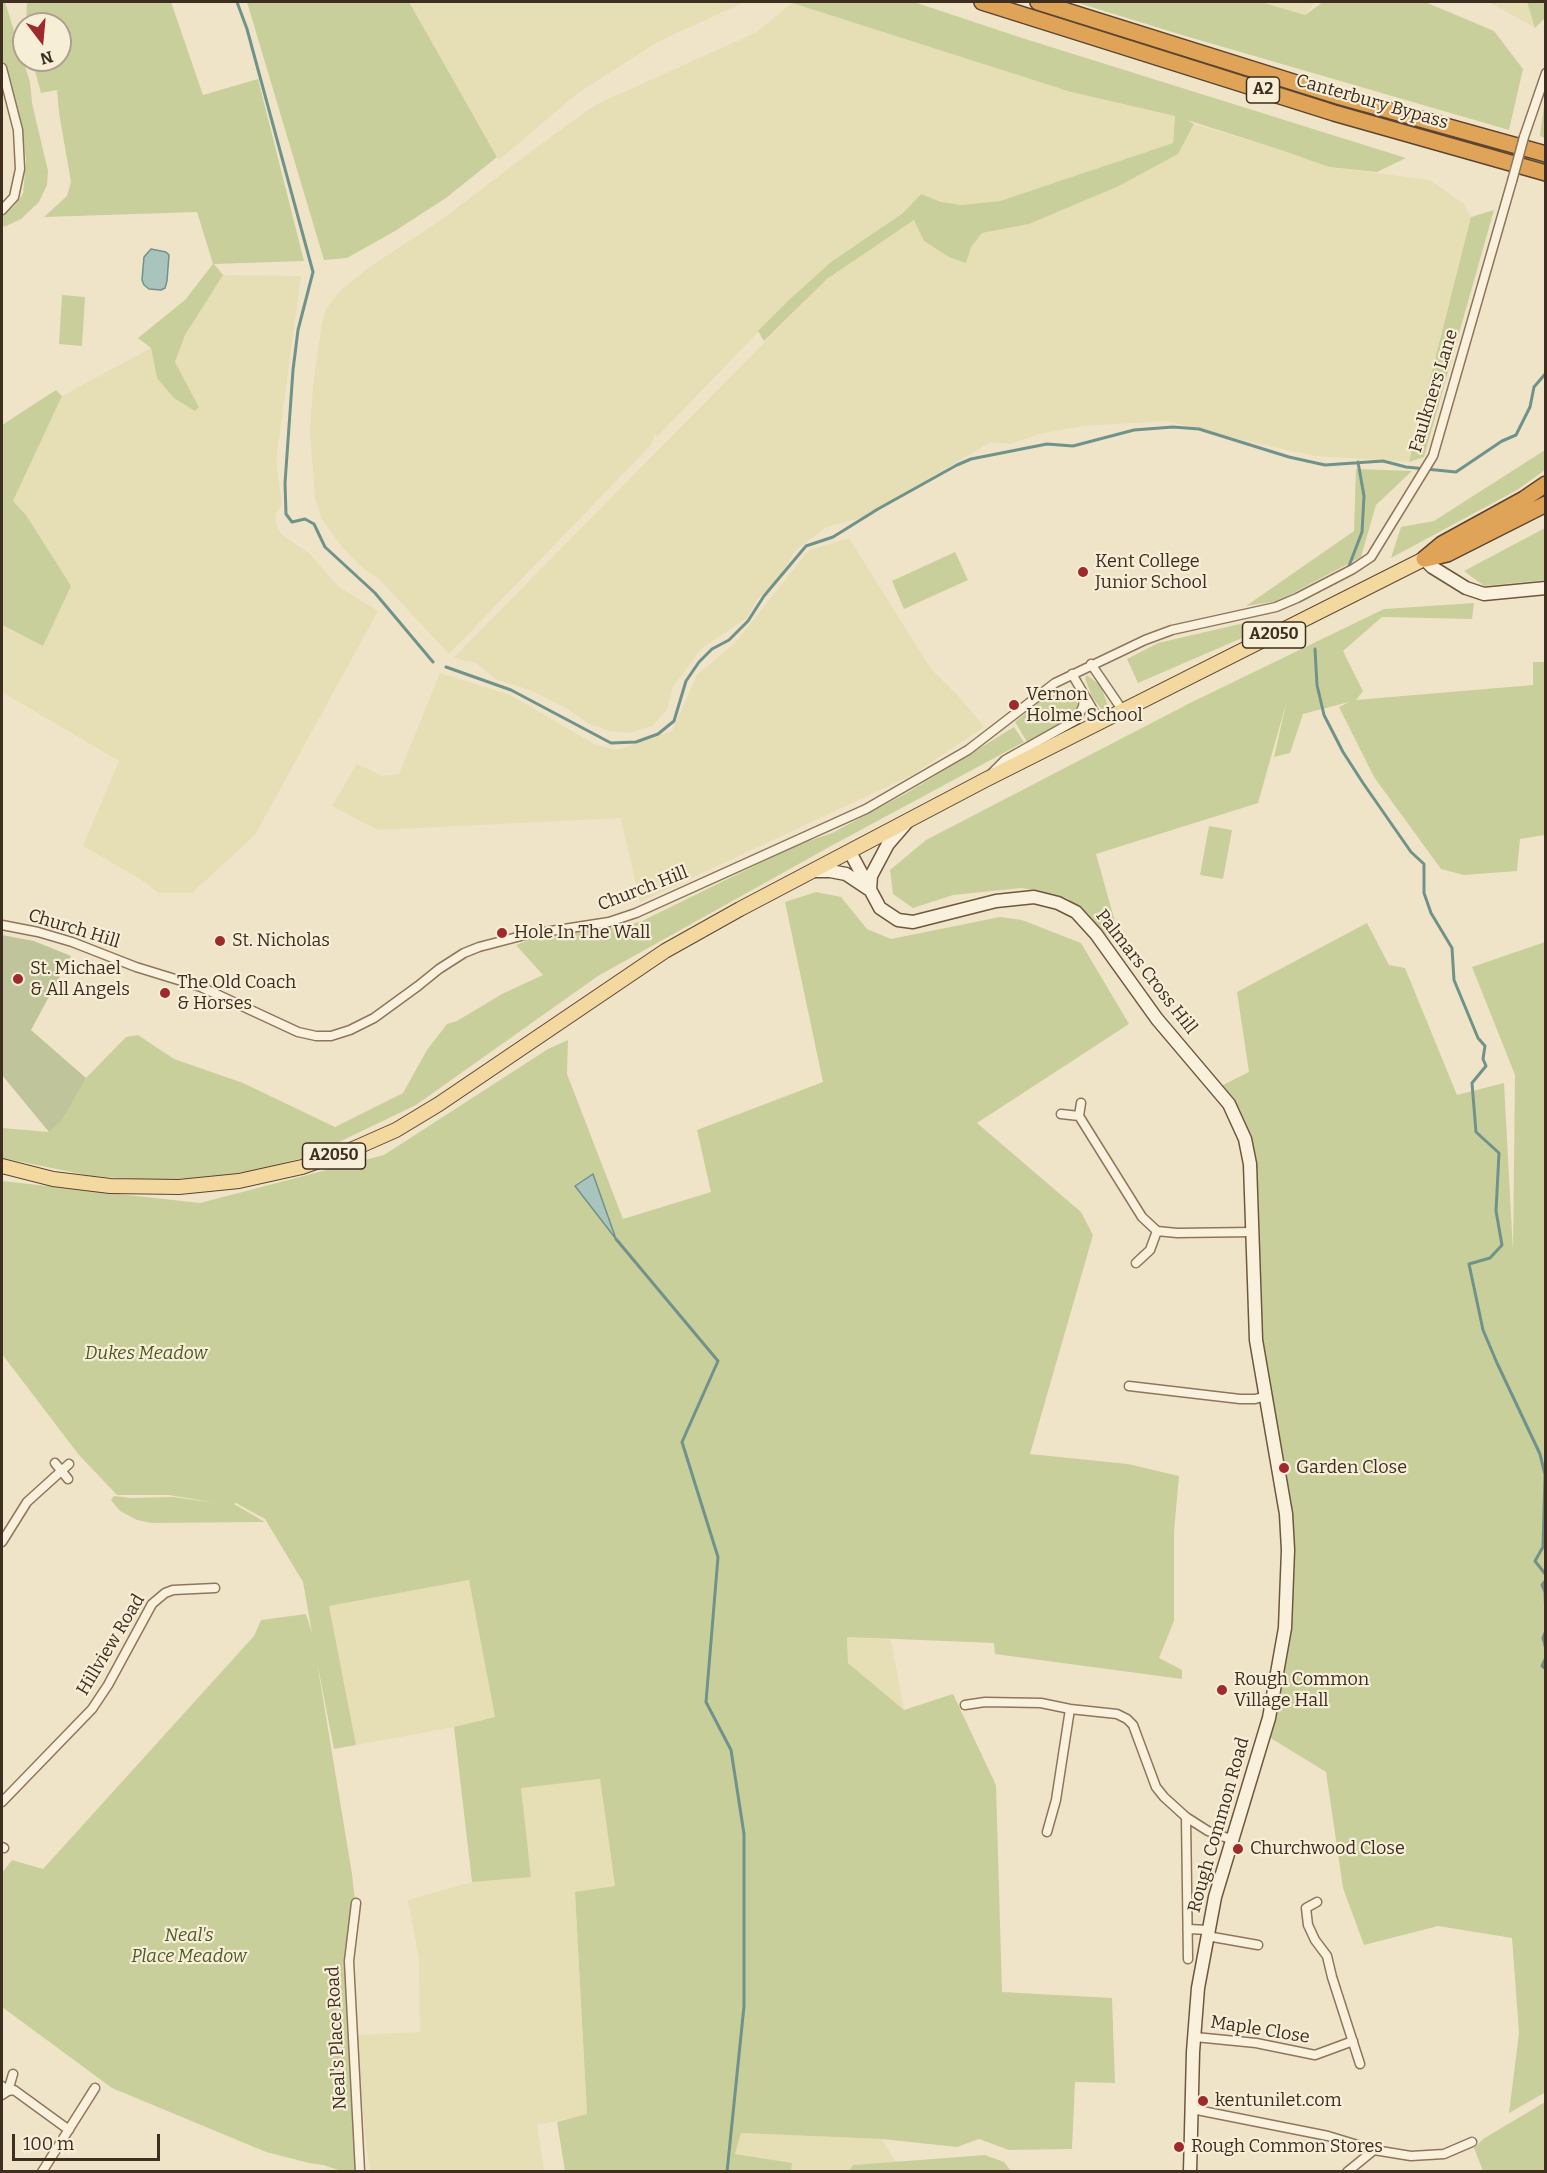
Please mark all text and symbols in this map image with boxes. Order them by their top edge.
north arrow [12,12,72,72]
text: N [38,47,55,69]
street label: Canterbury Bypass [1293,70,1451,134]
road number: A2 [1246,77,1280,103]
street label: Faulkners Lane [1405,327,1463,455]
place label: Kent College Junior School [1095,551,1207,594]
marker: Kent College Junior School [1076,565,1090,579]
road number: A2050 [1242,622,1306,648]
place label: Vernon Holme School [1026,684,1143,726]
marker: Vernon Holme School [1007,698,1021,712]
street label: Church Hill [595,862,691,916]
street label: Church Hill [26,905,122,953]
street label: Palmars Cross Hill [1091,905,1201,1039]
place label: Hole In The Wall [514,922,650,944]
marker: Hole In The Wall [495,926,509,940]
place label: St. Nicholas [232,930,330,952]
marker: St. Nicholas [213,934,227,948]
place label: St. Michael & All Angels [30,958,130,1000]
marker: St. Michael & All Angels [11,972,25,986]
place label: The Old Coach & Horses [177,972,296,1014]
marker: The Old Coach & Horses [158,986,172,1000]
road number: A2050 [302,1143,366,1169]
park label: Dukes Meadow [85,1343,207,1365]
place label: Garden Close [1296,1457,1407,1479]
marker: Garden Close [1277,1461,1291,1475]
street label: Hillview Road [72,1590,150,1700]
place label: Rough Common Village Hall [1234,1669,1369,1712]
marker: Rough Common Village Hall [1215,1683,1229,1697]
street label: Rough Common Road [1184,1735,1254,1915]
place label: Churchwood Close [1250,1838,1405,1860]
marker: Churchwood Close [1231,1842,1245,1856]
park label: Neal's Place Meadow [131,1925,247,1968]
street label: Neal's Place Road [322,1966,352,2110]
street label: Maple Close [1209,2012,1311,2048]
place label: kentunilet.com [1215,2090,1342,2112]
marker: kentunilet.com [1196,2094,1210,2108]
scale bar [15,2122,164,2160]
text: 100 m [23,2133,74,2155]
place label: Rough Common Stores [1191,2136,1383,2158]
marker: Rough Common Stores [1172,2140,1186,2154]

